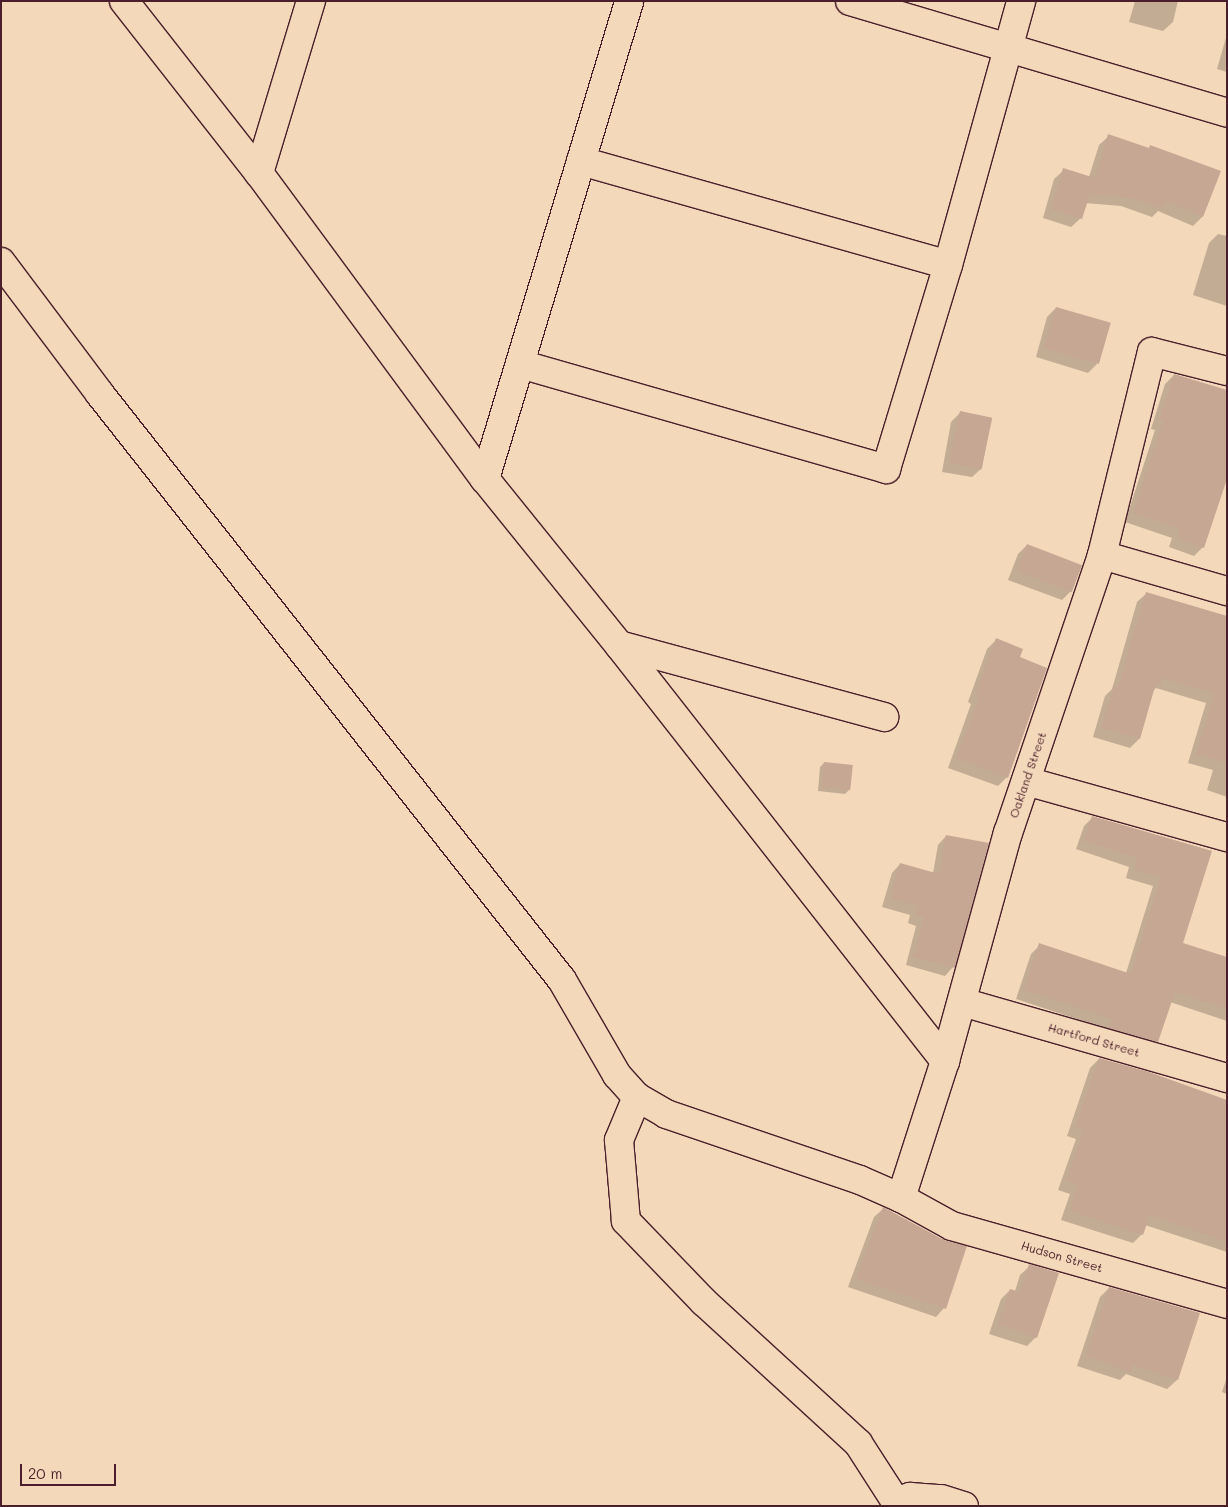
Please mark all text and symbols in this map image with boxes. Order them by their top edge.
street label: Oakland Street [1007,730,1049,820]
street label: Hartford Street [1046,1020,1142,1060]
street label: Hudson Street [1019,1238,1105,1276]
scale bar [22,1454,119,1486]
text: 20 m [28,1463,62,1483]

